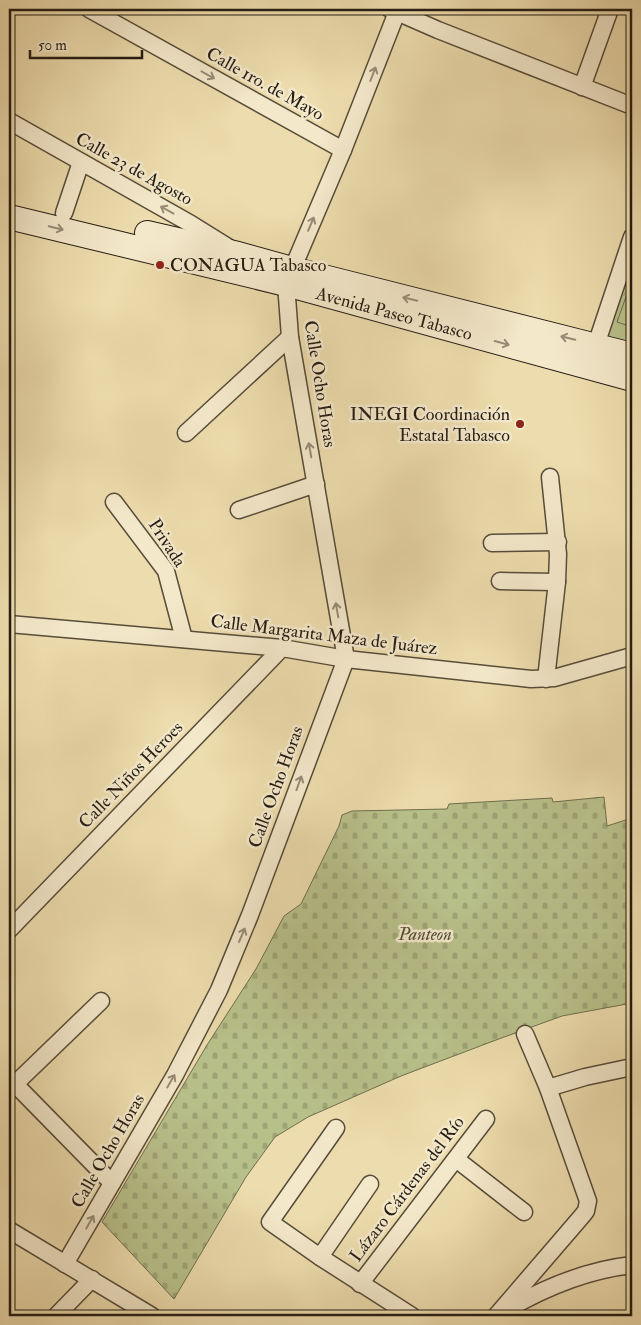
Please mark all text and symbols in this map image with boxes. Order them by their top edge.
scale bar [30,28,142,60]
text: 50 m [38,36,67,55]
street label: Calle 1ro. de Mayo [202,42,328,126]
one-way arrow [368,67,378,82]
one-way arrow [200,70,215,80]
street label: Calle 23 de Agosto [71,127,197,211]
one-way arrow [160,205,175,214]
one-way arrow [307,217,317,232]
one-way arrow [48,224,64,233]
place label: CONAGUA Tabasco [170,254,327,277]
marker: CONAGUA Tabasco [154,259,166,271]
street label: Avenida Paseo Tabasco [312,282,475,346]
one-way arrow [403,294,419,303]
street label: Calle Ocho Horas [299,319,341,449]
one-way arrow [561,333,577,342]
one-way arrow [493,339,509,348]
place label: INEGI Coordinación Estatal Tabasco [350,403,510,447]
marker: INEGI Coordinación Estatal Tabasco [514,418,526,430]
one-way arrow [304,443,314,459]
street label: Privada [143,514,191,572]
one-way arrow [332,603,342,619]
street label: Calle Margarita Maza de Juárez [209,610,439,660]
street label: Calle Niños Heroes [74,716,188,834]
street label: Calle Ocho Horas [243,723,309,851]
one-way arrow [295,776,304,791]
park label: Panteon [397,923,452,946]
one-way arrow [237,928,247,943]
one-way arrow [166,1073,176,1088]
street label: Calle Ocho Horas [66,1090,150,1212]
street label: Lázaro Cárdenas del Río [345,1111,470,1267]
one-way arrow [85,1215,95,1229]

